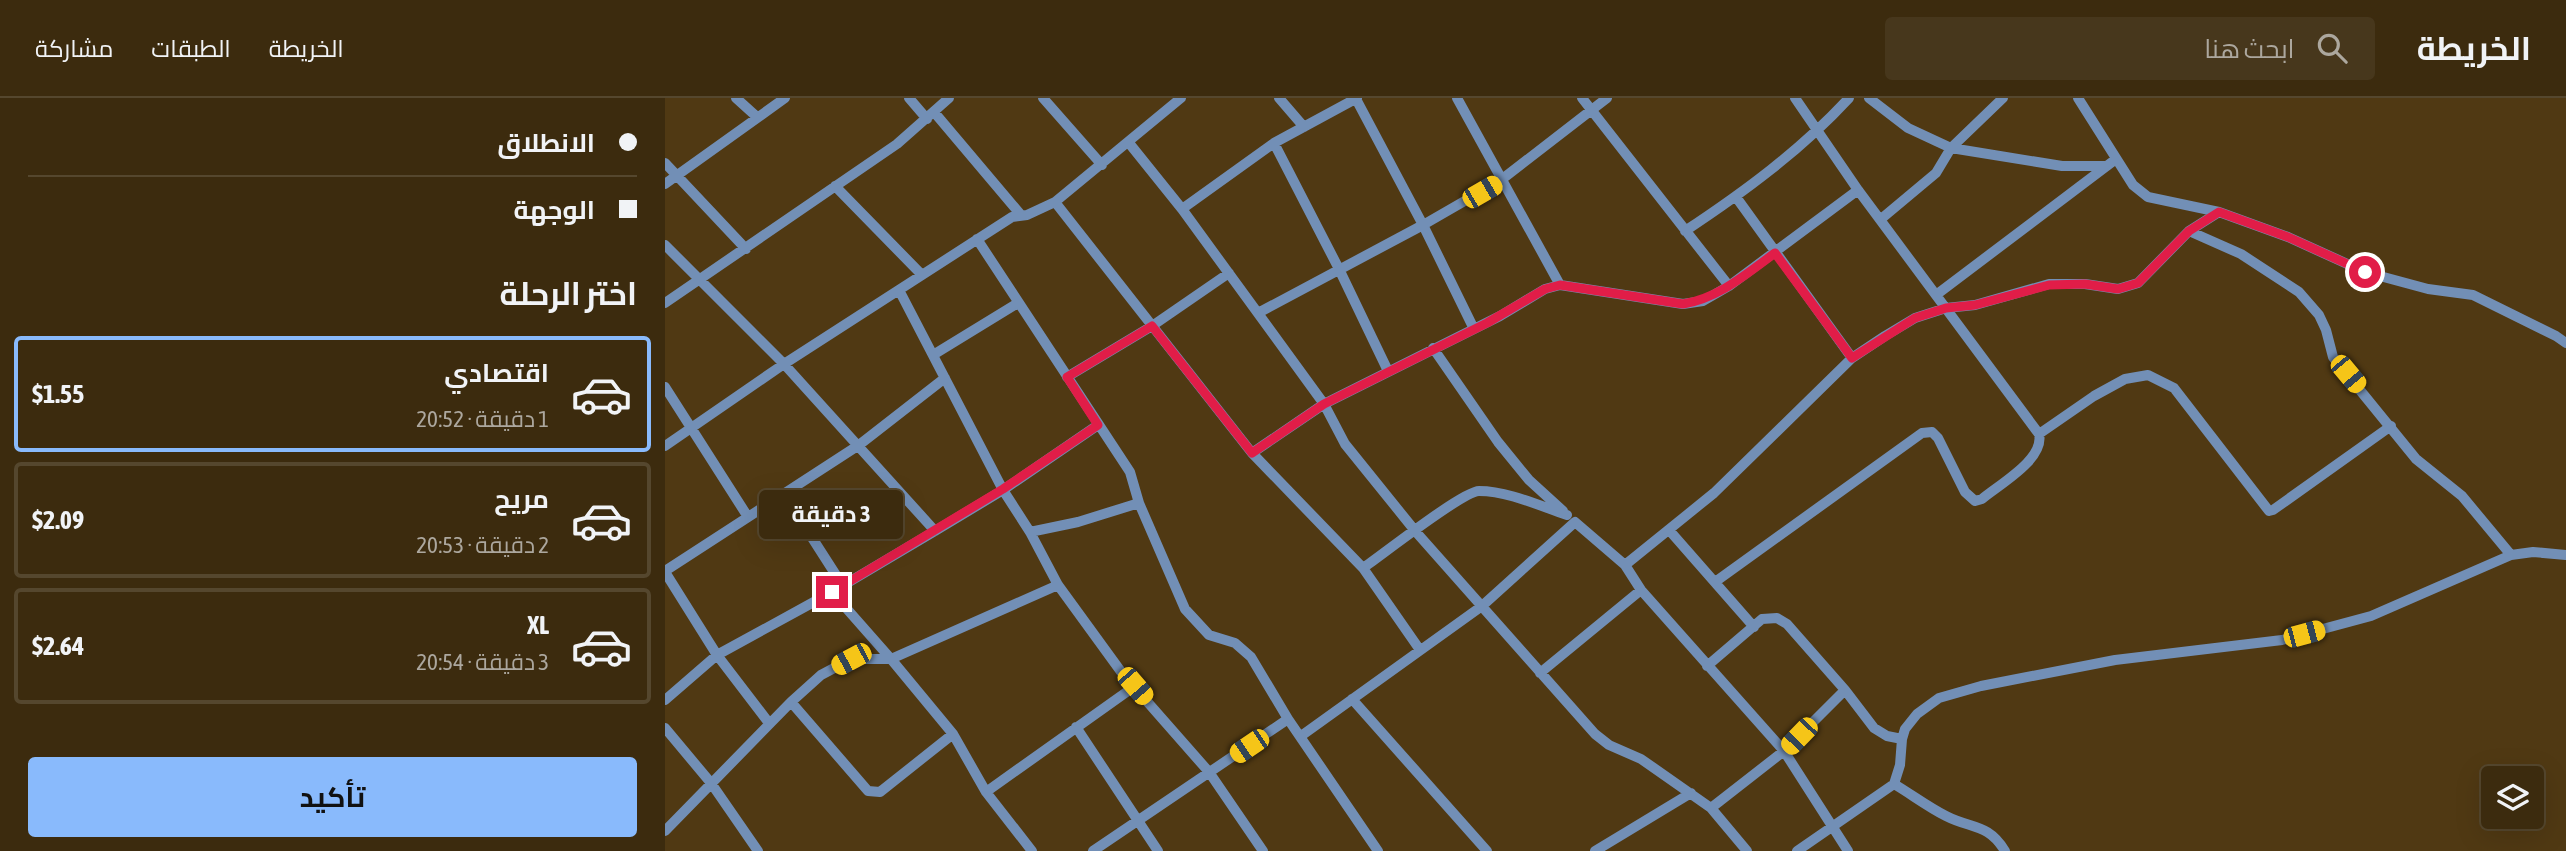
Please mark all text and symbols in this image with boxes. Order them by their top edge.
search box [1885,17,2375,80]
icon: search [2313,29,2351,67]
text: الخريطة [2417,29,2531,67]
text: ابحث هنا [2204,34,2295,64]
text: مشاركة [35,35,113,62]
text: الطبقات [151,35,231,62]
text: الخريطة [269,35,344,62]
text: الانطلاق [497,128,595,158]
car [1459,172,1506,212]
text: الوجهة [514,195,595,225]
route start [2349,256,2381,288]
text: اختر الرحلة [500,275,637,312]
car [2327,351,2370,397]
text: اقتصادي [444,358,549,388]
icon: car [570,363,633,426]
text: $1.55 [32,379,84,409]
text: 1 دقيقة · 20:52 [416,406,549,432]
text: مريح [494,484,549,514]
icon: car [570,489,633,552]
callout: 3 دقيقة [760,490,904,540]
text: 3 دقيقة [792,501,871,527]
text: $2.09 [32,505,84,535]
text: 2 دقيقة · 20:53 [416,532,549,558]
route end [816,576,848,608]
text: XL [527,610,549,640]
icon: car [570,615,633,678]
car [2281,618,2328,650]
text: $2.64 [32,631,84,661]
car [828,640,875,678]
text: 3 دقيقة · 20:54 [416,649,549,675]
car [1114,663,1157,709]
car [1777,714,1822,758]
car [1226,726,1273,766]
button: تأكيد [28,757,637,837]
map controls [2481,766,2544,829]
button: layers [2481,766,2544,829]

